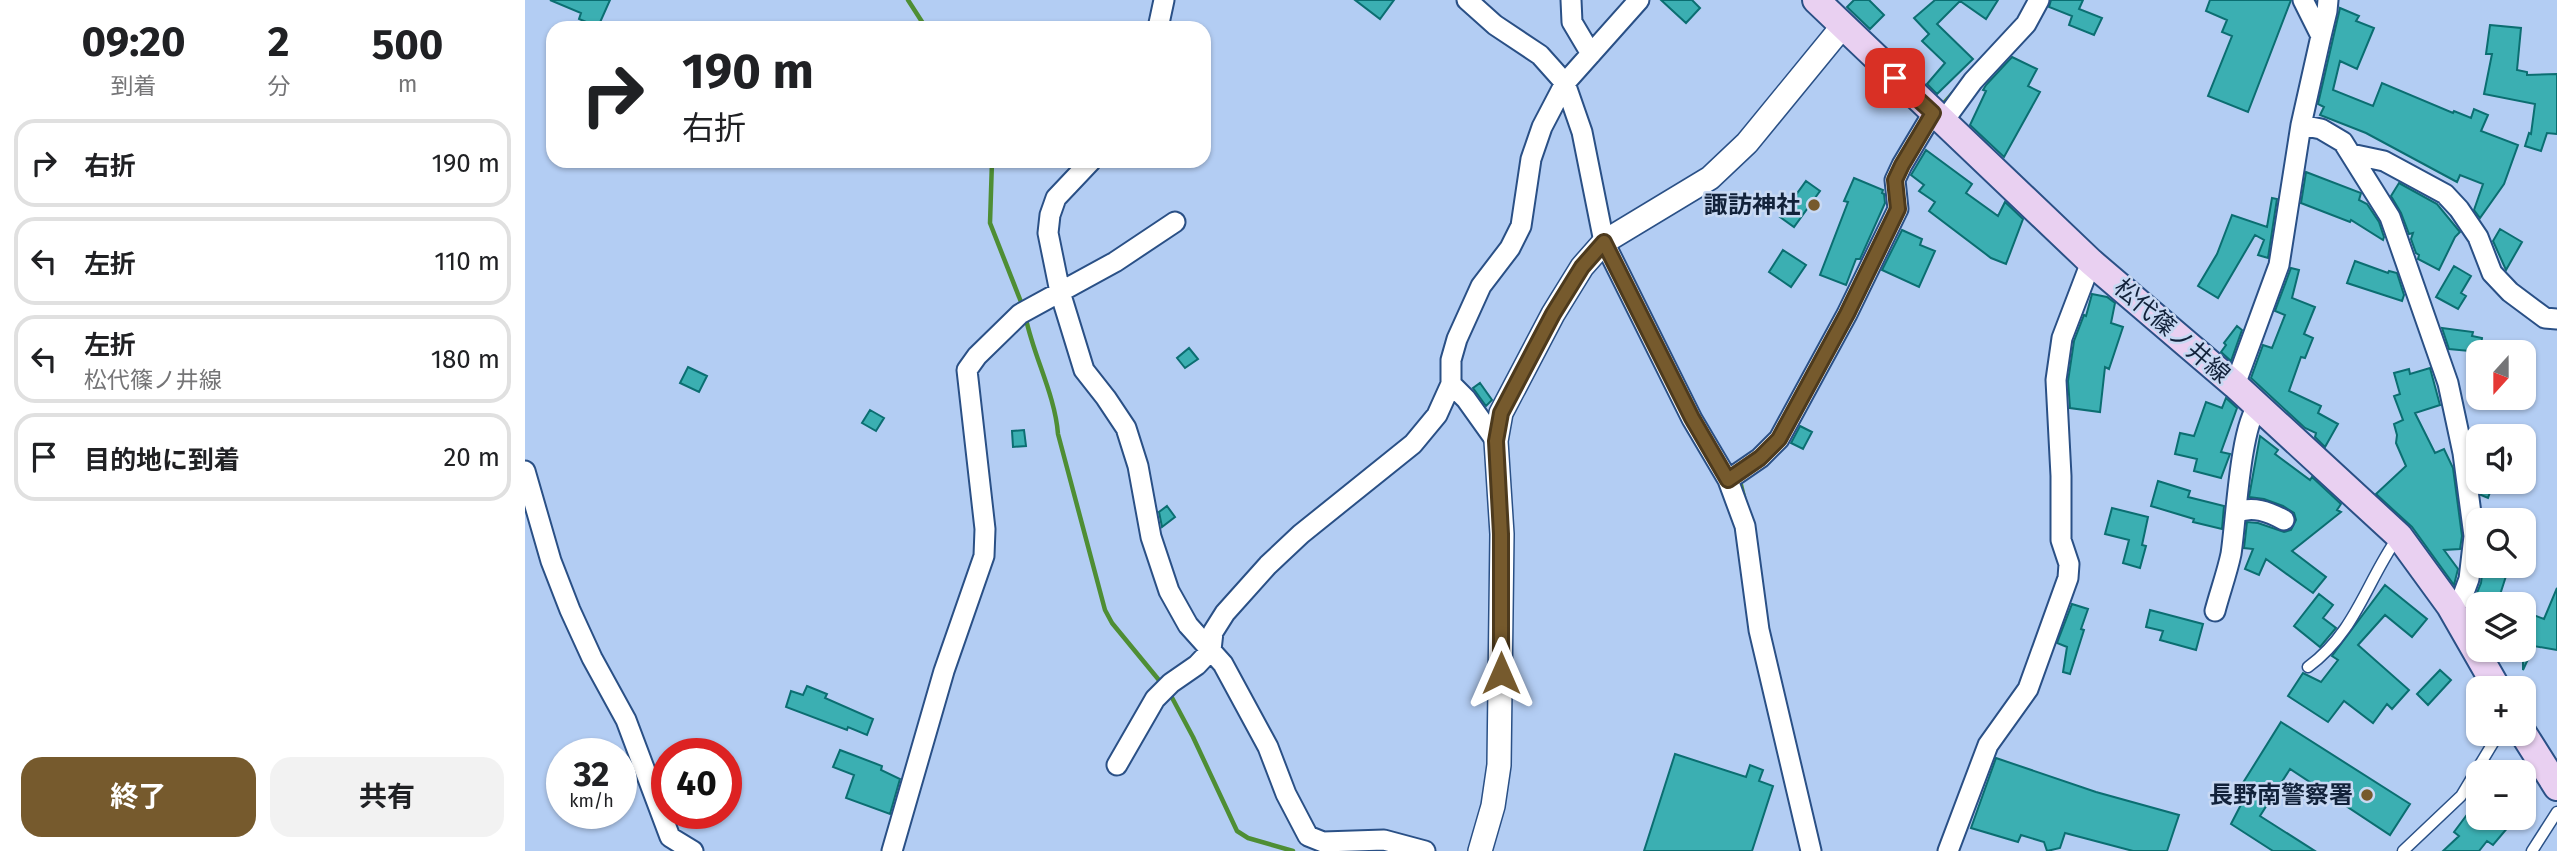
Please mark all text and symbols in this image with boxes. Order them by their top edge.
text: 09:20 [82,17,186,67]
text: 2 [268,17,290,67]
text: 500 [372,20,443,70]
text: 190 m [682,42,814,101]
pin [1865,48,1925,108]
icon: right [567,49,658,140]
icon: arrive [1876,59,1914,97]
text: m [398,70,417,98]
text: 到着 [111,72,157,100]
text: 分 [267,72,290,100]
text: 右折 [682,109,746,147]
icon: right [25,144,63,182]
text: 190 m [431,148,500,179]
text: 右折 [84,151,136,182]
place label: 諏訪神社 [1704,191,1800,219]
marker: 諏訪神社 [1806,197,1822,213]
icon: left [25,242,63,280]
text: 110 m [434,246,500,277]
text: 左折 [84,249,136,280]
street label: 松代篠ノ井線 [2108,273,2236,389]
text: 左折 [84,330,136,361]
icon: left [25,340,63,378]
north arrow [2466,340,2536,410]
map controls [2466,340,2536,830]
text: 180 m [431,344,500,375]
text: 松代篠ノ井線 [84,366,222,394]
button: sound [2466,424,2536,494]
icon: arrive [25,438,63,476]
text: 20 m [443,442,500,473]
text: 目的地に到着 [84,445,240,476]
button: search [2466,508,2536,578]
button: layers [2466,592,2536,662]
position arrow [1464,636,1538,710]
button: + [2466,676,2536,746]
speed limit sign: 40 [651,738,742,829]
text: 32 [574,753,609,795]
button: 終了 [21,757,256,837]
button: 共有 [270,757,504,837]
button: − [2466,760,2536,830]
place label: 長野南警察署 [2209,781,2353,809]
marker: 長野南警察署 [2359,787,2375,803]
text: km/h [569,790,614,812]

